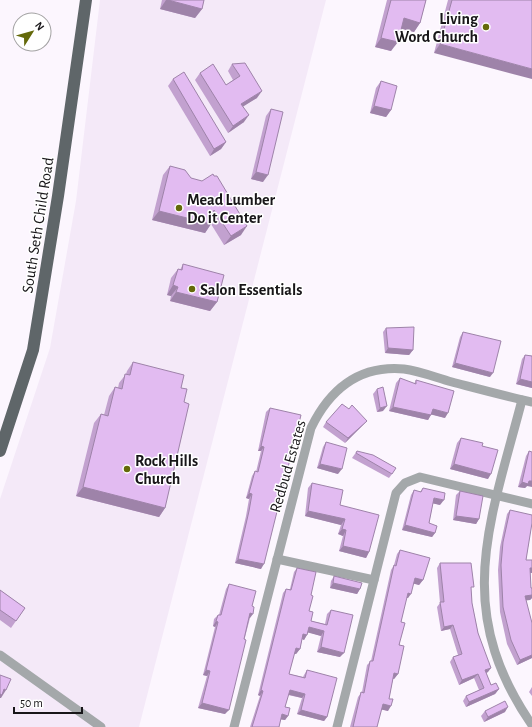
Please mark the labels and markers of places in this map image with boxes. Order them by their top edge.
place label: Living Word Church [395,11,479,45]
marker: Living Word Church [481,22,491,32]
place label: Mead Lumber Do it Center [187,192,276,226]
marker: Mead Lumber Do it Center [174,203,184,213]
place label: Salon Essentials [200,282,302,298]
marker: Salon Essentials [187,284,197,294]
place label: Rock Hills Church [135,453,198,487]
marker: Rock Hills Church [122,464,132,474]

